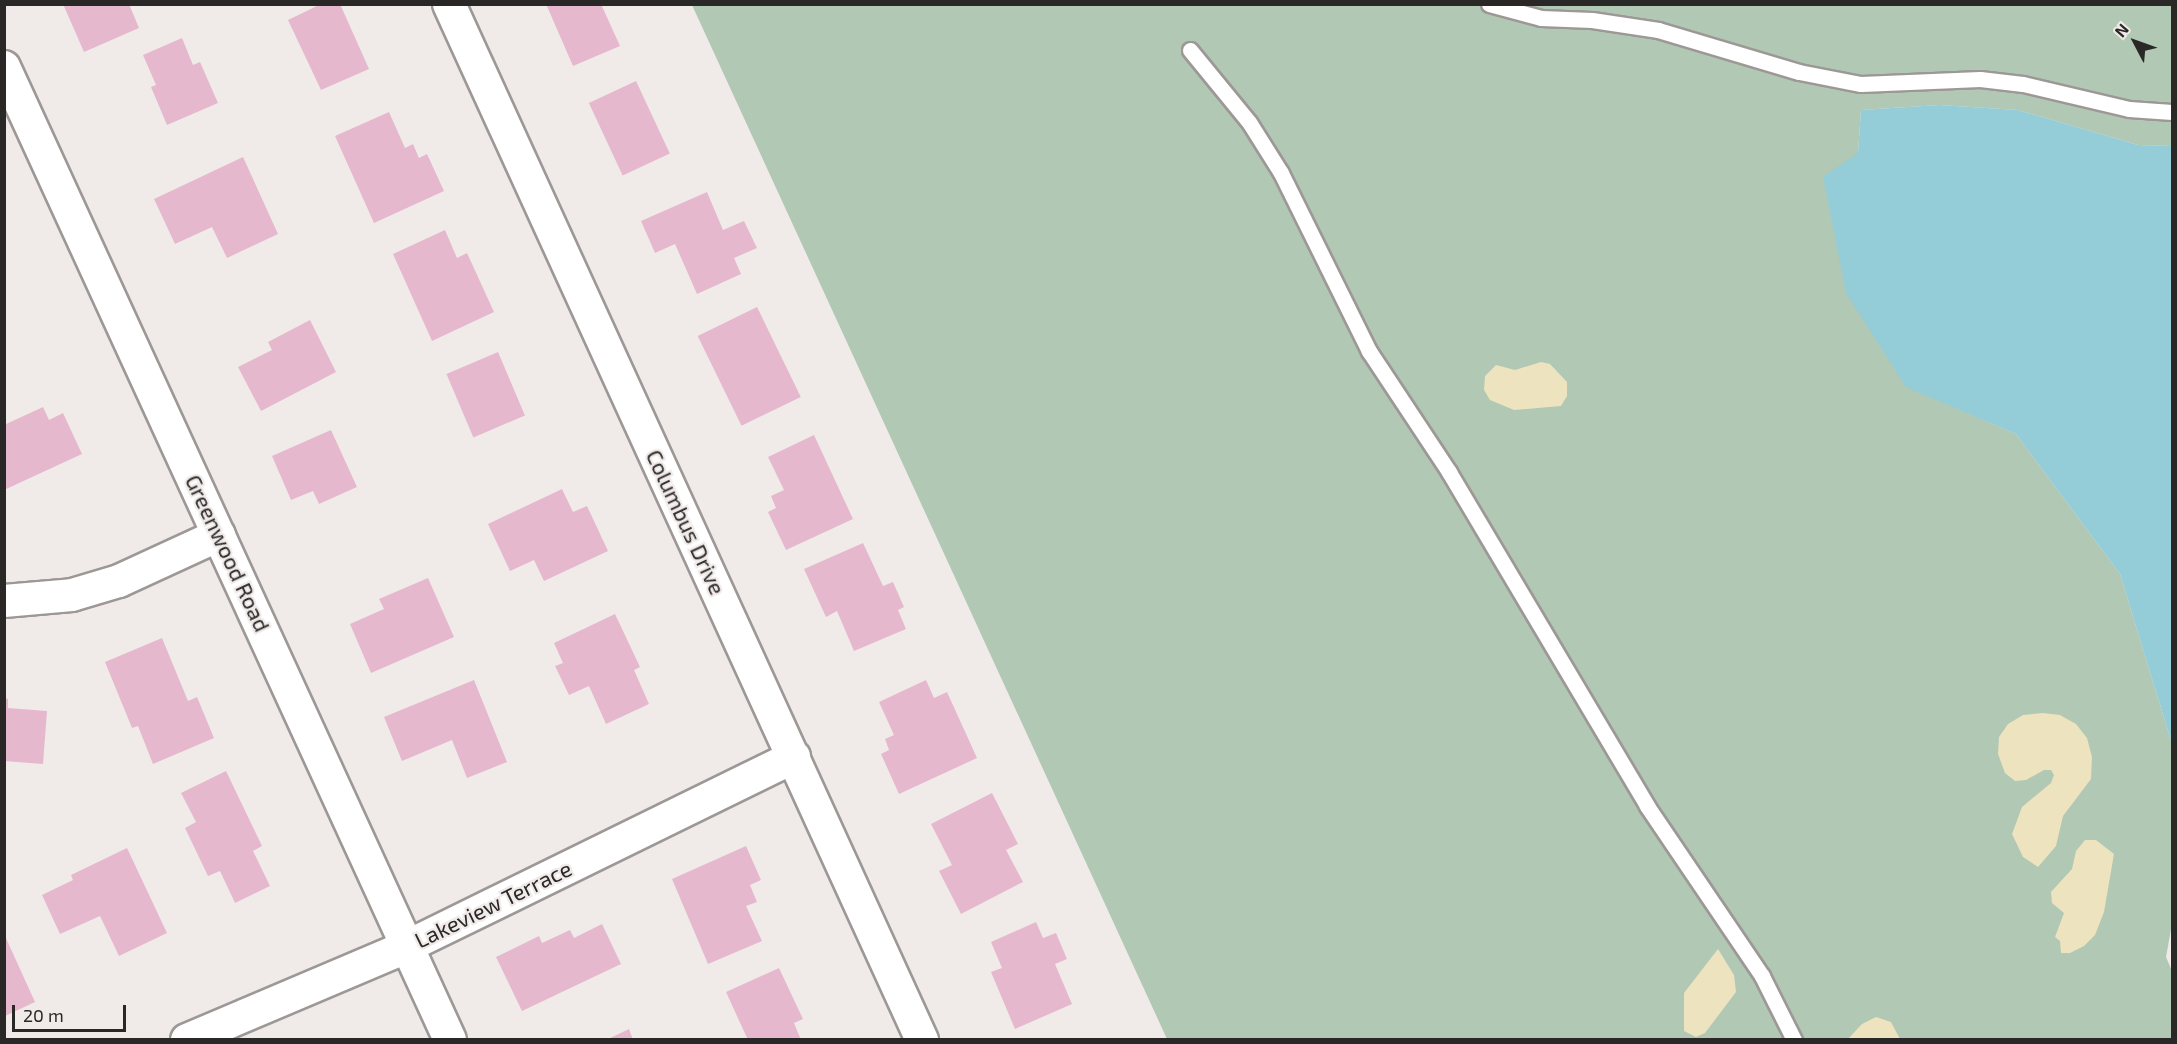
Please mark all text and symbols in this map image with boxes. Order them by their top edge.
north arrow [2105,12,2165,72]
text: N [2110,19,2132,40]
street label: Columbus Drive [641,445,731,599]
street label: Greenwood Road [180,470,276,636]
street label: Lakeview Terrace [410,854,576,954]
scale bar [15,993,129,1031]
text: 20 m [23,1004,64,1026]

